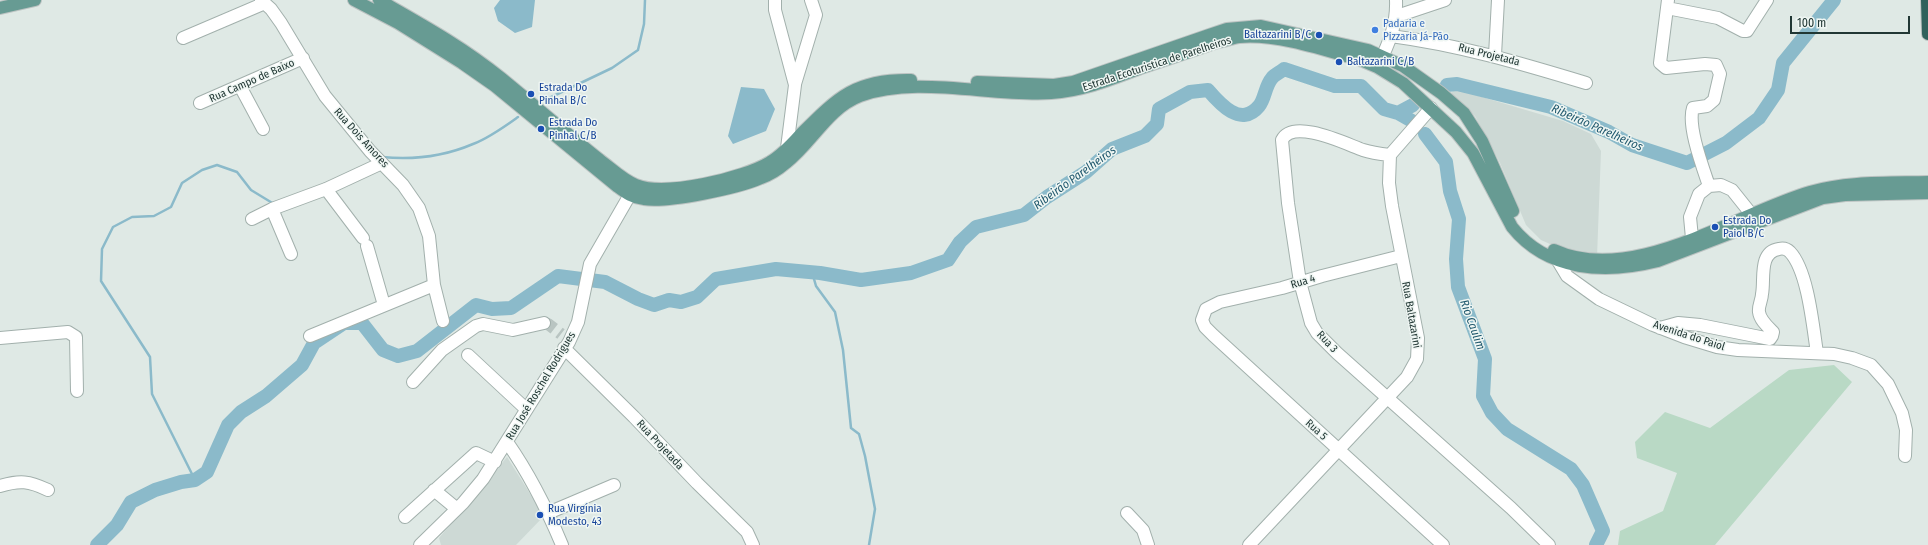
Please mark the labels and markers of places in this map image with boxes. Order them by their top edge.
place label: Padaria e Pizzaria Já-Pão [1383,17,1449,43]
marker: Padaria e Pizzaria Já-Pão [1370,25,1380,35]
place label: Baltazarini B/C [1244,28,1311,42]
marker: Baltazarini B/C [1314,30,1324,40]
place label: Baltazarini C/B [1347,55,1414,69]
marker: Baltazarini C/B [1334,57,1344,67]
place label: Estrada Do Pinhal B/C [539,81,587,107]
marker: Estrada Do Pinhal B/C [526,89,536,99]
place label: Estrada Do Pinhal C/B [549,116,597,142]
marker: Estrada Do Pinhal C/B [536,124,546,134]
place label: Estrada Do Paiol B/C [1723,214,1771,240]
marker: Estrada Do Paiol B/C [1710,222,1720,232]
place label: Rua Virgínia Modesto, 43 [548,502,602,528]
marker: Rua Virgínia Modesto, 43 [535,510,545,520]

